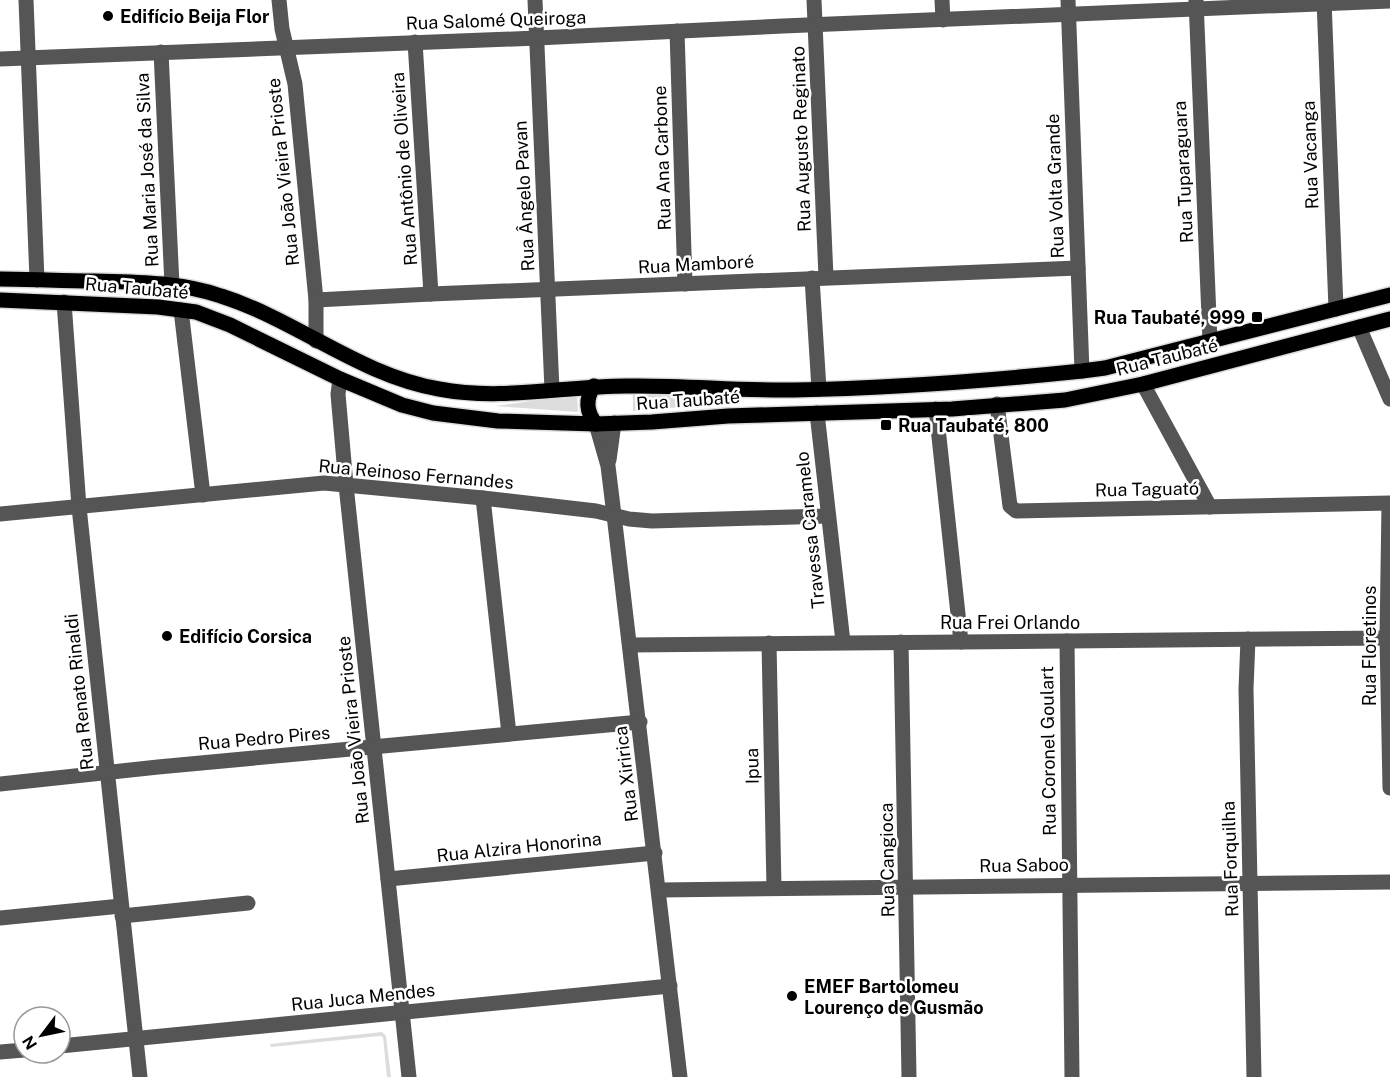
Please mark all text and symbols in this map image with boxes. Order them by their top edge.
place label: Edifício Beija Flor [120,6,270,27]
street label: Rua Salomé Queiroga [405,6,587,34]
marker: Edifício Beija Flor [101,9,115,23]
street label: Rua Augusto Reginato [787,46,815,232]
street label: Rua Maria José da Silva [131,72,163,268]
street label: Rua Antônio de Oliveira [387,72,421,266]
street label: Rua João Vieira Prioste [263,77,303,267]
street label: Rua Ana Carbone [649,85,675,231]
street label: Rua Tuparaguara [1169,100,1197,244]
street label: Rua Vacanga [1298,100,1322,210]
street label: Rua Volta Grande [1042,113,1068,259]
street label: Rua Ângelo Pavan [510,120,538,272]
street label: Rua Mamboré [637,250,755,278]
street label: Rua Taubaté [84,273,190,303]
place label: Rua Taubaté, 999 [1094,307,1245,328]
marker: Rua Taubaté, 999 [1250,310,1264,324]
street label: Rua Taubaté [1114,334,1220,380]
street label: Rua Taubaté [635,386,741,414]
place label: Rua Taubaté, 800 [898,415,1049,436]
marker: Rua Taubaté, 800 [879,418,893,432]
street label: Travessa Caramelo [791,450,829,610]
street label: Rua Reinoso Fernandes [318,455,514,493]
street label: Rua Taguató [1095,478,1199,500]
street label: Rua Floretinos [1359,586,1380,706]
street label: Rua Frei Orlando [940,612,1080,633]
street label: Rua Renato Rinaldi [60,613,98,771]
place label: Edifício Corsica [179,626,312,647]
marker: Edifício Corsica [160,629,174,643]
street label: Rua João Vieira Prioste [333,635,373,825]
street label: Rua Coronel Goulart [1036,666,1060,836]
street label: Rua Pedro Pires [197,722,331,754]
street label: Rua Xiririca [610,725,642,823]
street label: Ipua [741,748,763,784]
street label: Rua Forquilha [1217,801,1243,917]
street label: Rua Cangioca [875,802,899,918]
street label: Rua Alzira Honorina [435,828,603,866]
street label: Rua Saboo [979,854,1069,876]
place label: EMEF Bartolomeu Lourenço de Gusmão [804,976,984,1018]
street label: Rua Juca Mendes [290,979,436,1015]
marker: EMEF Bartolomeu Lourenço de Gusmão [785,989,799,1003]
north arrow [12,1005,72,1065]
text: N [18,1032,41,1053]

